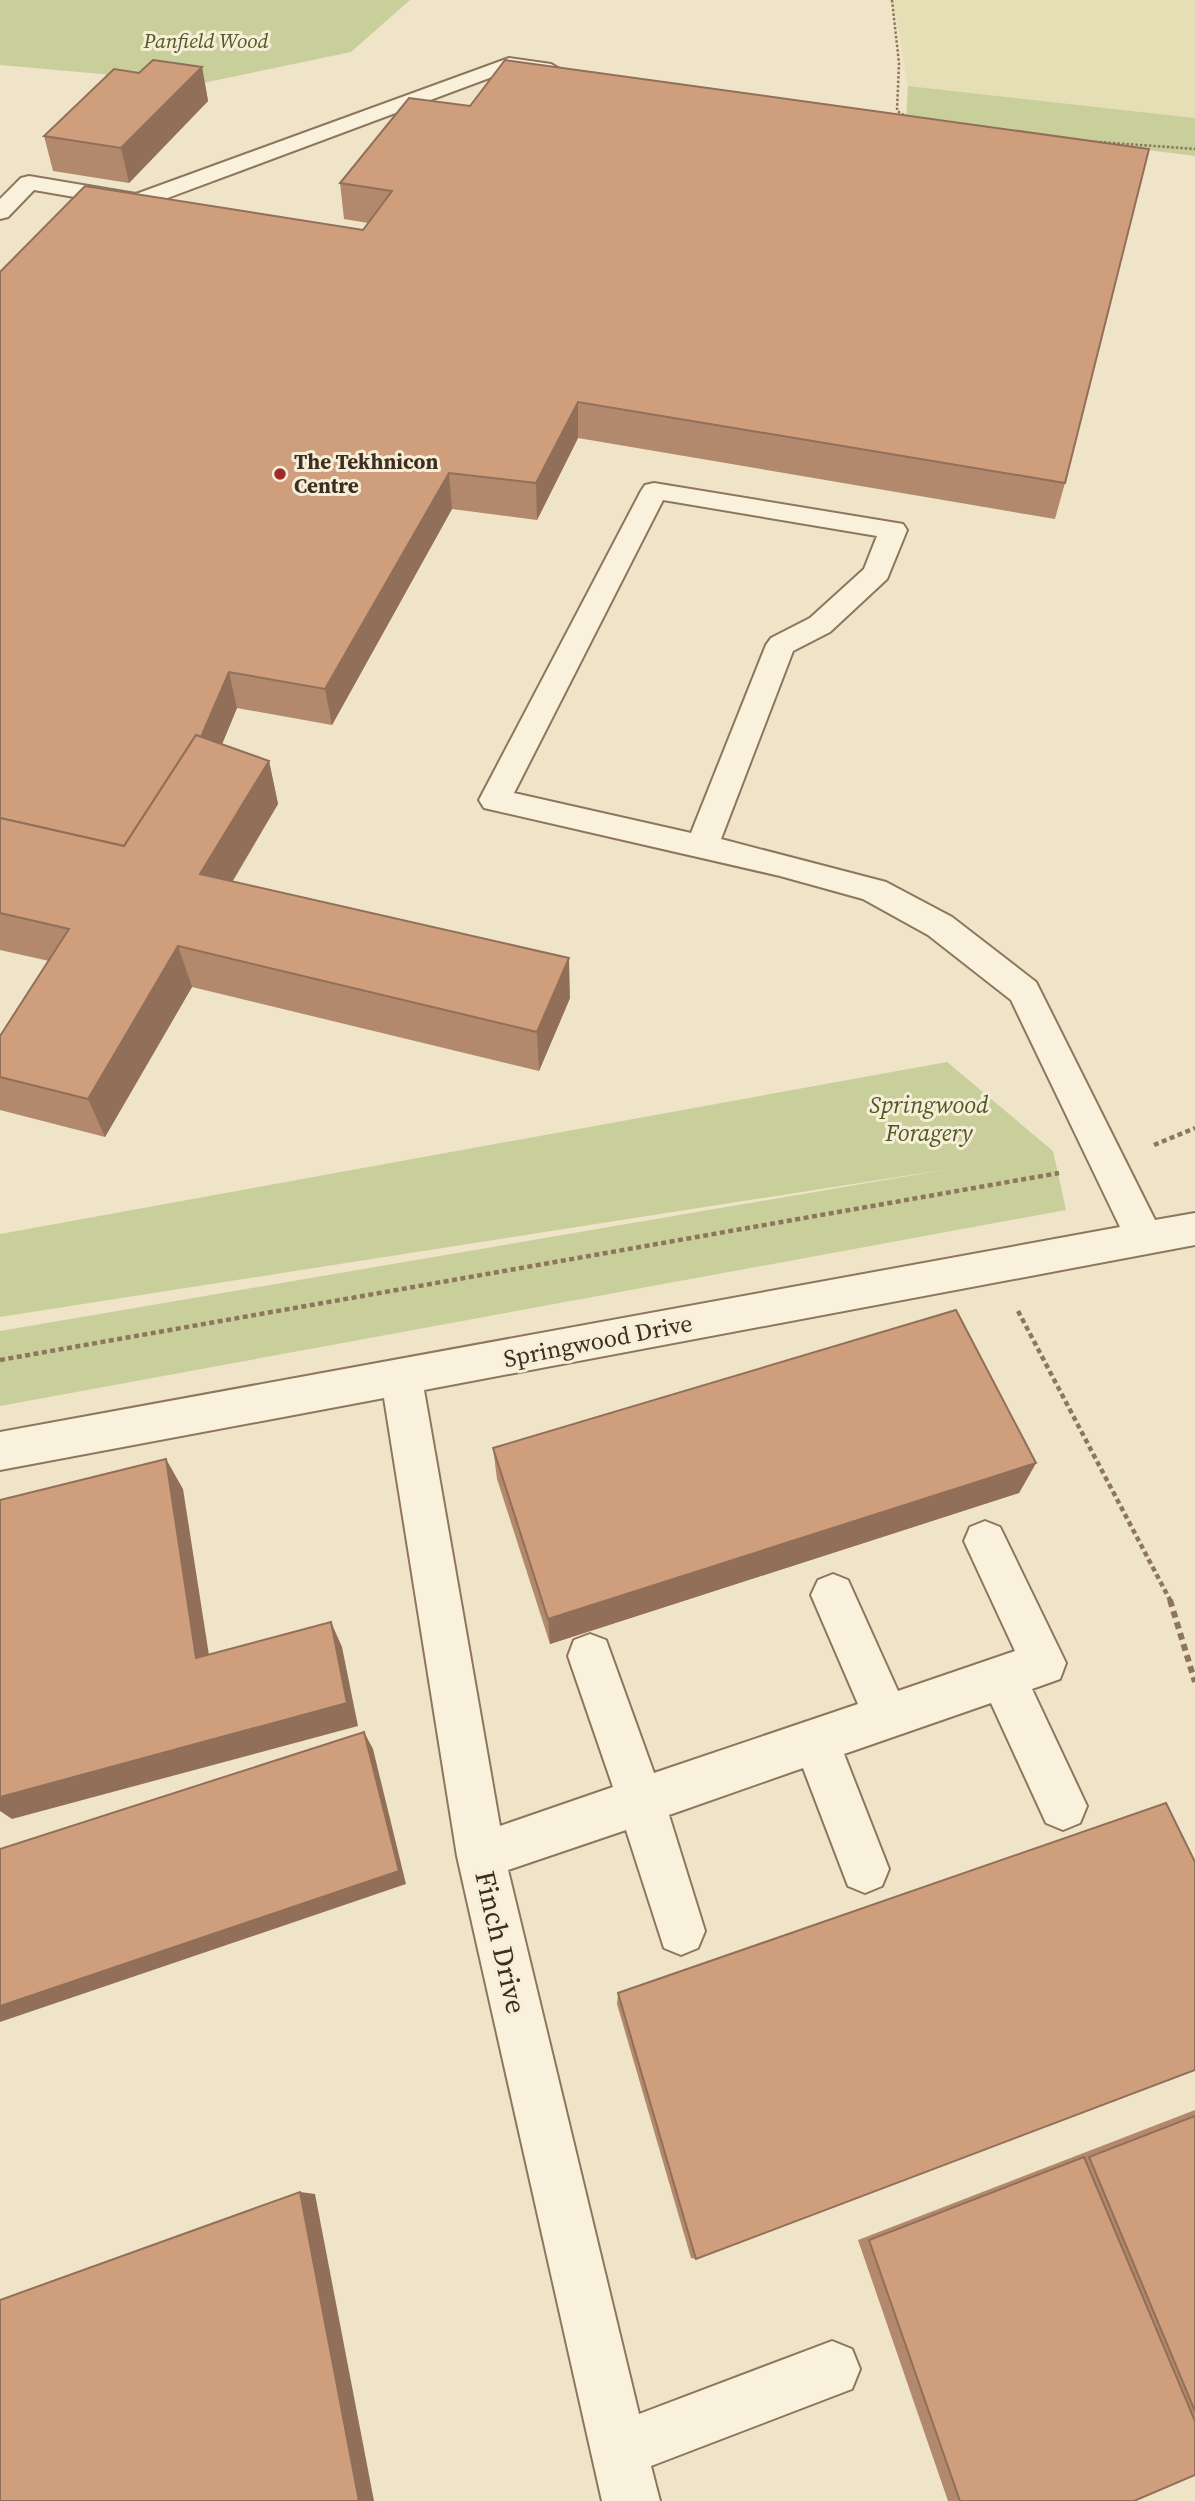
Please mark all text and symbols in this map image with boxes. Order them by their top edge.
park label: Panfield Wood [143,26,269,55]
place label: The Tekhnicon Centre [294,447,438,500]
marker: The Tekhnicon Centre [272,466,288,482]
park label: Springwood Foragery [869,1088,989,1149]
street label: Springwood Drive [501,1306,695,1375]
street label: Finch Drive [466,1867,536,2017]

